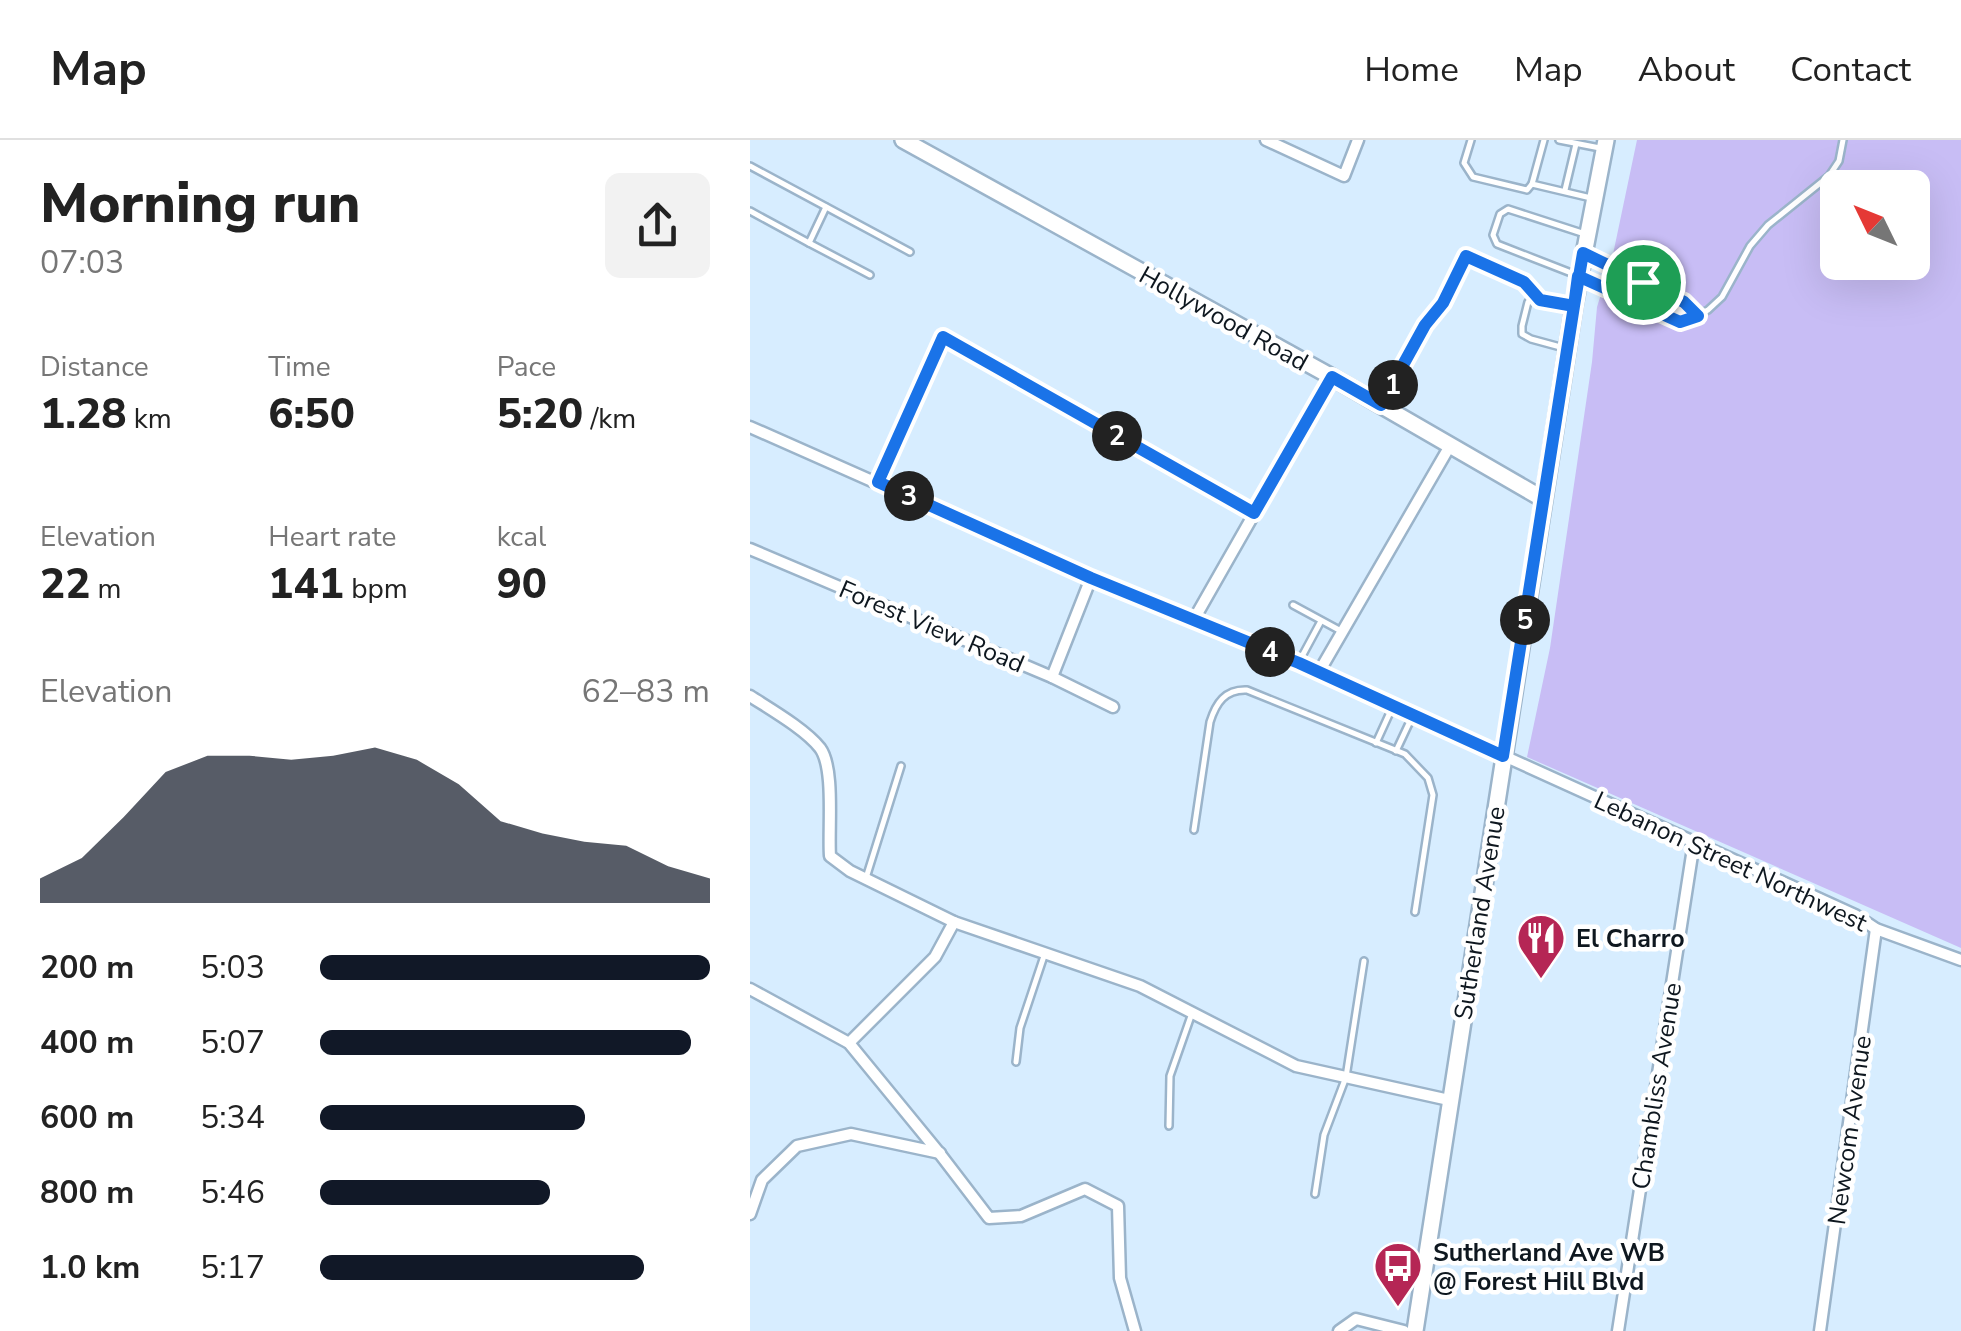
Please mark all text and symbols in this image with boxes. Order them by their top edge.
text: Map [50,36,147,102]
text: Home [1364,46,1459,93]
text: Map [1514,46,1583,93]
text: About [1638,46,1735,93]
text: Contact [1790,46,1911,93]
text: Morning run [40,166,360,241]
north arrow [1820,170,1930,280]
map controls [1820,170,1930,280]
button: share [605,173,710,278]
pin [1601,240,1686,325]
text: 07:03 [40,241,124,284]
icon: arrive [1616,255,1671,310]
street label: Hollywood Road [1133,258,1314,379]
text: Distance [40,348,149,386]
text: Time [268,348,331,386]
text: Pace [497,348,556,386]
pin: 1 [1368,360,1418,410]
text: 1 [1385,366,1401,404]
text: 1.28 [40,386,127,443]
text: 6:50 [268,386,355,443]
text: 5:20 [497,386,583,443]
text: km [127,400,172,438]
text: /km [583,400,636,438]
pin: 2 [1092,411,1142,461]
text: 2 [1109,417,1125,455]
pin: 3 [884,471,934,521]
text: 3 [901,477,917,515]
text: Elevation [40,518,156,556]
text: Heart rate [268,518,396,556]
text: kcal [497,518,546,556]
text: 22 [40,556,90,613]
text: 141 [268,556,344,613]
text: 90 [497,556,547,613]
text: m [90,570,122,608]
text: bpm [344,570,408,608]
street label: Forest View Road [834,573,1029,681]
pin: 5 [1500,595,1550,645]
text: 5 [1517,601,1533,639]
pin: 4 [1245,627,1295,677]
text: 4 [1262,633,1278,671]
text: Elevation [40,670,173,713]
text: 62–83 m [582,670,710,713]
street label: Lebanon Street Northwest [1589,784,1873,940]
street label: Sutherland Avenue [1446,804,1514,1022]
restaurant icon: El Charro [1515,912,1567,980]
place label: El Charro [1576,922,1685,956]
text: 200 m [40,946,134,989]
text: 5:03 [200,946,265,989]
street label: Chambliss Avenue [1624,980,1690,1192]
text: 400 m [40,1021,134,1064]
text: 5:07 [200,1021,265,1064]
street label: Newcom Avenue [1820,1033,1880,1227]
text: 600 m [40,1096,134,1139]
text: 5:34 [200,1096,265,1139]
text: 800 m [40,1171,134,1214]
text: 5:46 [200,1171,265,1214]
place label: Sutherland Ave WB @ Forest Hill Blvd [1433,1236,1665,1299]
bus stop icon: Sutherland Ave WB @ Forest Hill Blvd [1372,1240,1424,1308]
text: 1.0 km [40,1246,140,1289]
text: 5:17 [200,1246,265,1289]

